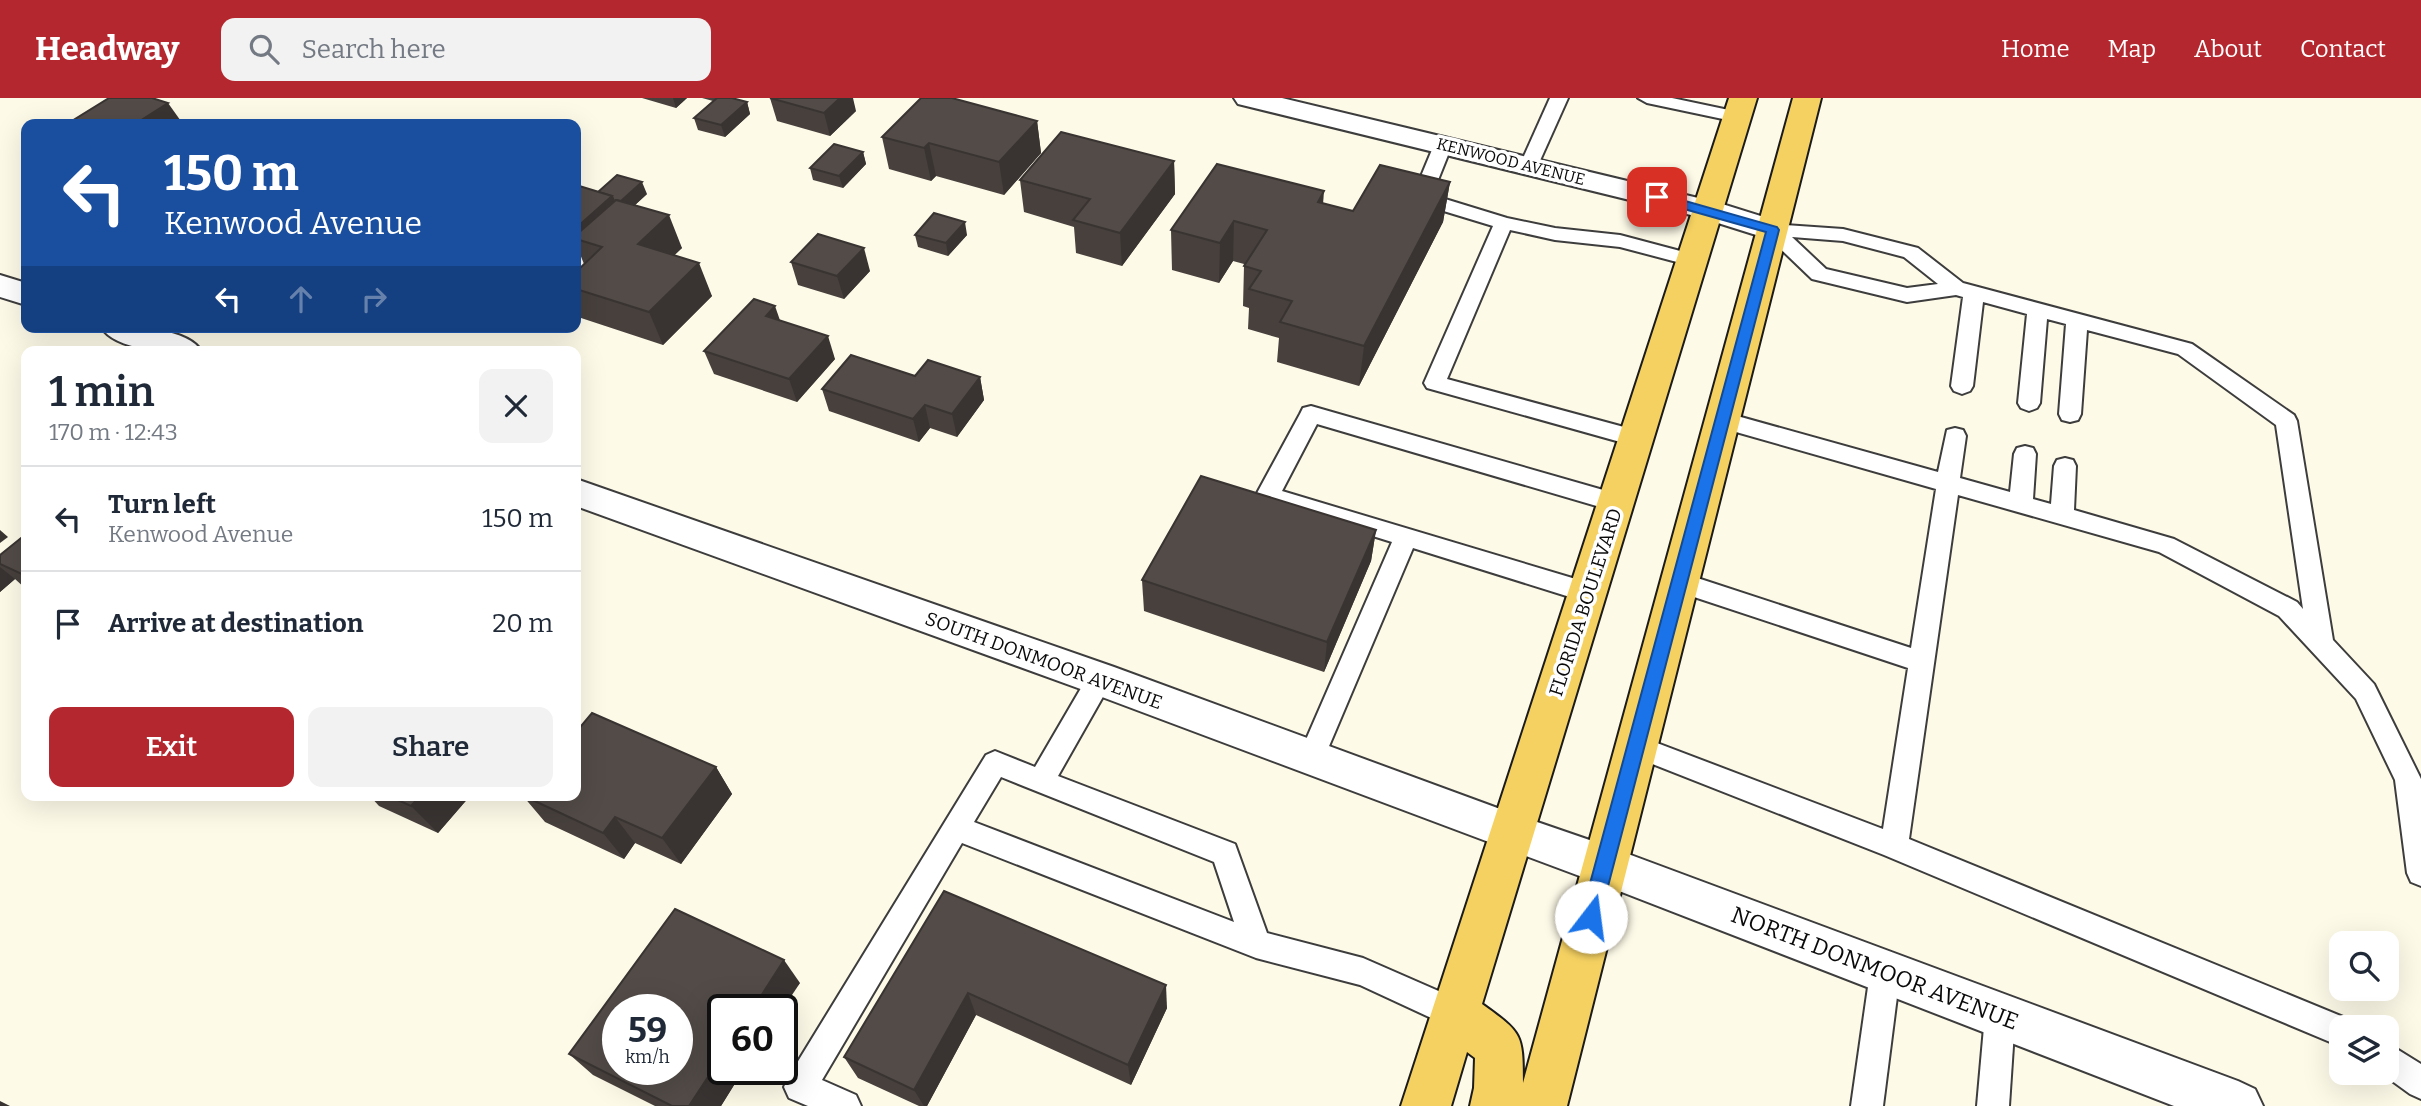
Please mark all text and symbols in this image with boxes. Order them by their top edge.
search box [221,18,711,81]
text: Headway [35,29,179,69]
icon: search [245,30,283,68]
text: Search here [301,34,446,65]
text: Home [2001,35,2070,63]
text: Map [2108,35,2156,63]
text: About [2194,35,2262,63]
text: Contact [2300,35,2386,63]
street label: KENWOOD AVENUE [1435,134,1587,189]
text: 150 m [164,144,299,203]
icon: left [49,147,140,238]
pin [1627,167,1687,227]
icon: arrive [1638,178,1676,216]
text: Kenwood Avenue [164,204,422,242]
icon: left [209,280,247,318]
icon: ahead [282,280,320,318]
icon: right [355,280,393,318]
text: 1 min [49,367,155,417]
button: close [479,369,553,443]
text: 170 m · 12:43 [49,418,178,446]
text: Turn left [108,489,216,520]
icon: left [49,500,87,538]
text: 150 m [482,503,553,534]
street label: FLORIDA BOULEVARD [1544,505,1627,699]
text: Kenwood Avenue [108,520,293,548]
icon: arrive [49,605,87,643]
street label: SOUTH DONMOOR AVENUE [922,607,1166,714]
text: Arrive at destination [108,608,363,639]
text: 20 m [492,608,553,639]
button: Exit [49,707,294,787]
button: Share [308,707,553,787]
position arrow [1554,880,1628,954]
street label: NORTH DONMOOR AVENUE [1727,900,2023,1036]
map controls [2329,931,2399,1085]
button: search [2329,931,2399,1001]
speed limit sign: 60 [707,994,798,1085]
text: 59 [628,1009,667,1051]
button: layers [2329,1015,2399,1085]
text: km/h [625,1046,670,1068]

